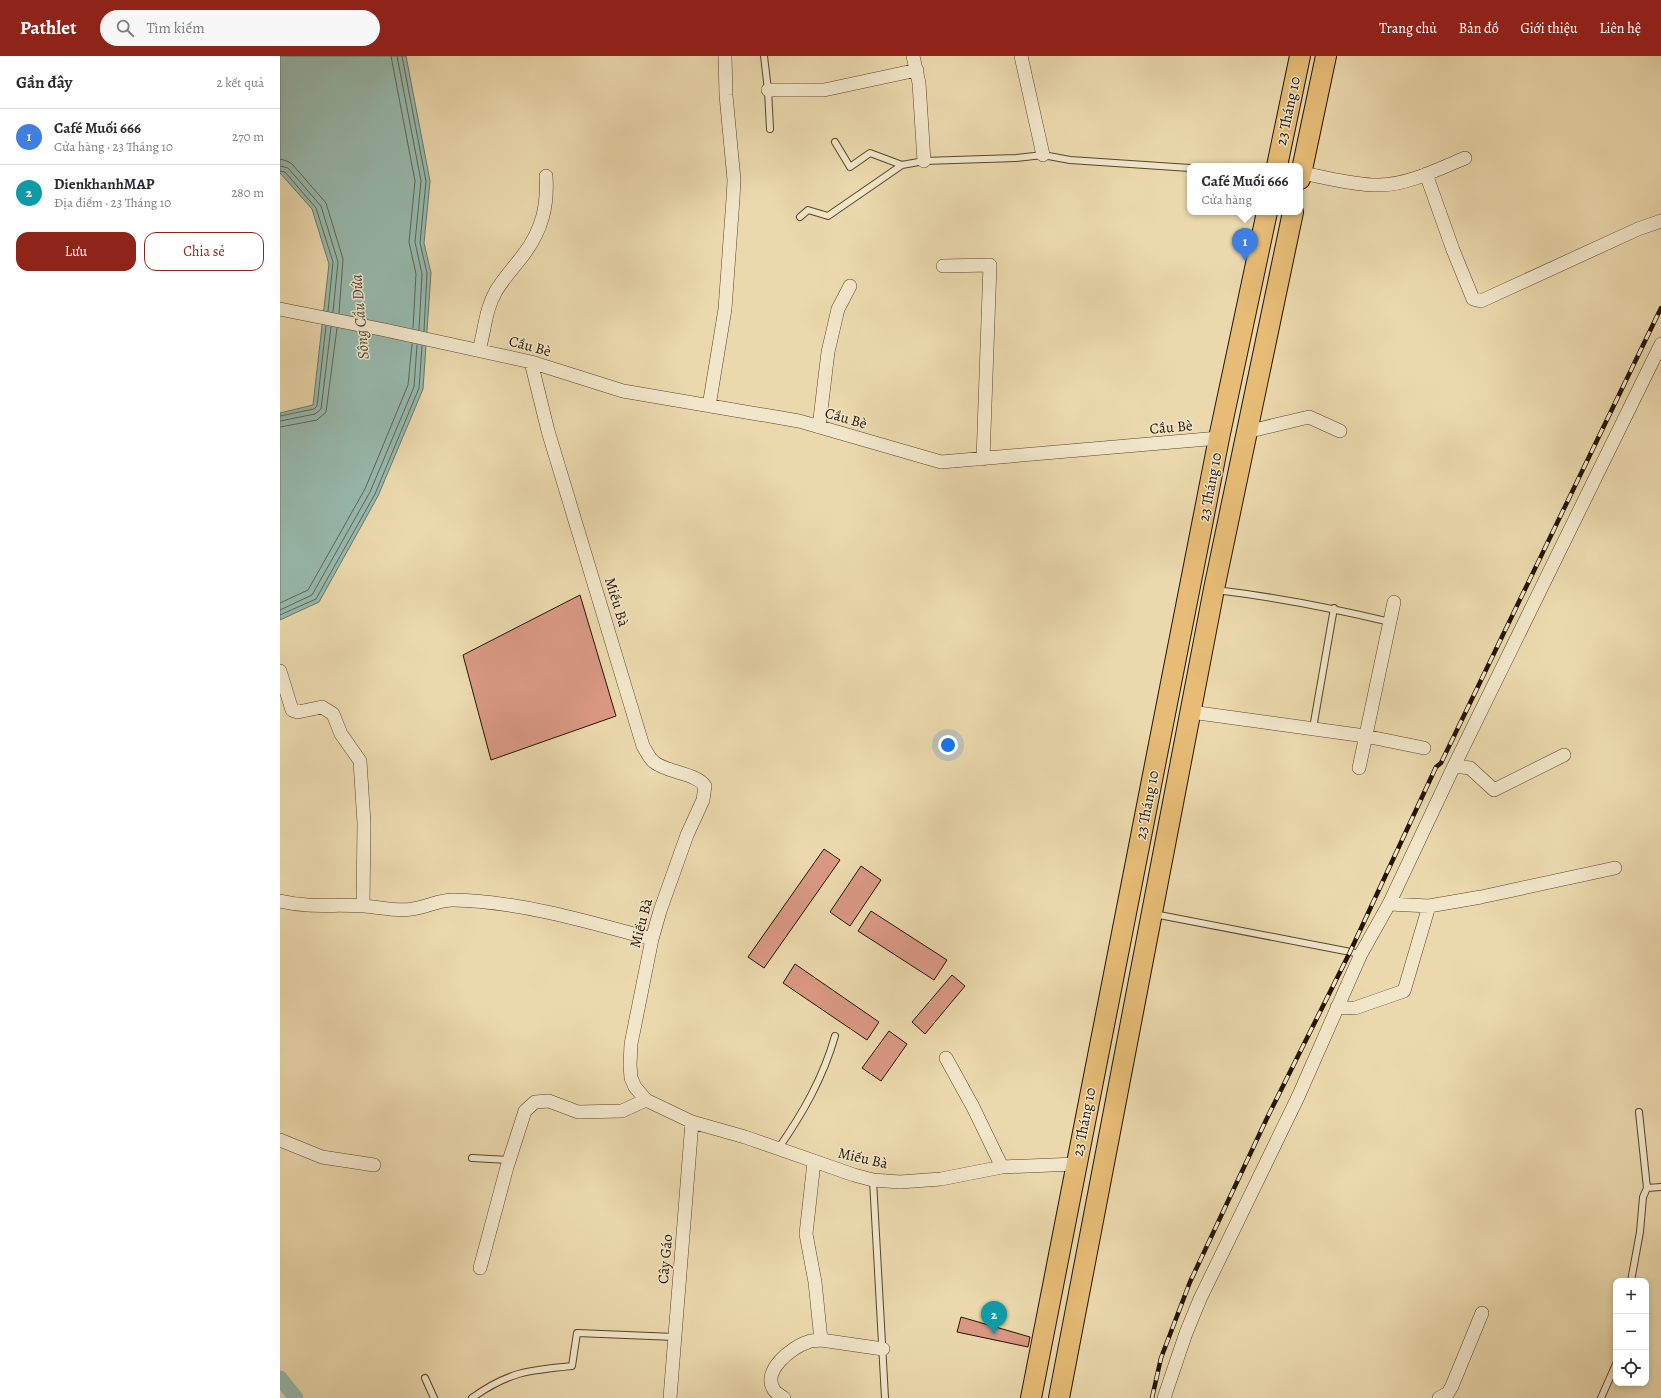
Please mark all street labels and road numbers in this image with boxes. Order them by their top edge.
street label: 23 Tháng 10 [1271,75,1305,147]
street label: Cầu Bè [507,331,554,361]
street label: Cầu Bè [823,402,870,434]
street label: Cầu Bè [1149,415,1194,439]
street label: 23 Tháng 10 [1194,451,1226,523]
street label: Miếu Bà [600,575,634,629]
street label: 23 Tháng 10 [1131,769,1163,841]
street label: Miếu Bà [625,896,657,950]
street label: 23 Tháng 10 [1068,1086,1100,1158]
street label: Miếu Bà [836,1143,890,1173]
street label: Cây Gáo [653,1233,677,1285]

